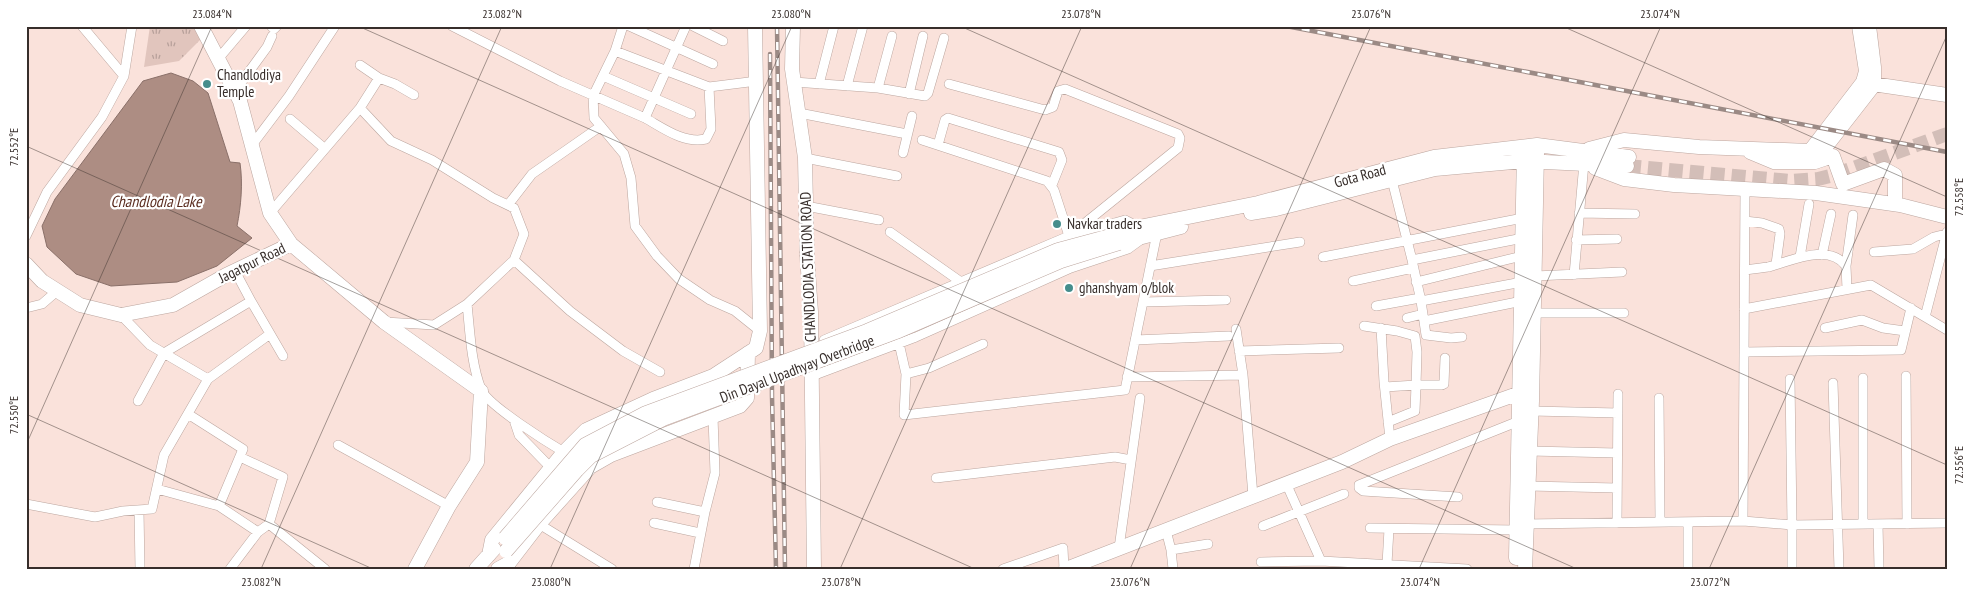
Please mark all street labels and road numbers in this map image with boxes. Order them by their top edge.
street label: Gota Road [1332,160,1388,192]
street label: CHANDLODIA STATION ROAD [795,191,820,343]
street label: Jagatpur Road [214,238,288,287]
street label: Din Dayal Upadhyay Overbridge [717,330,877,407]

